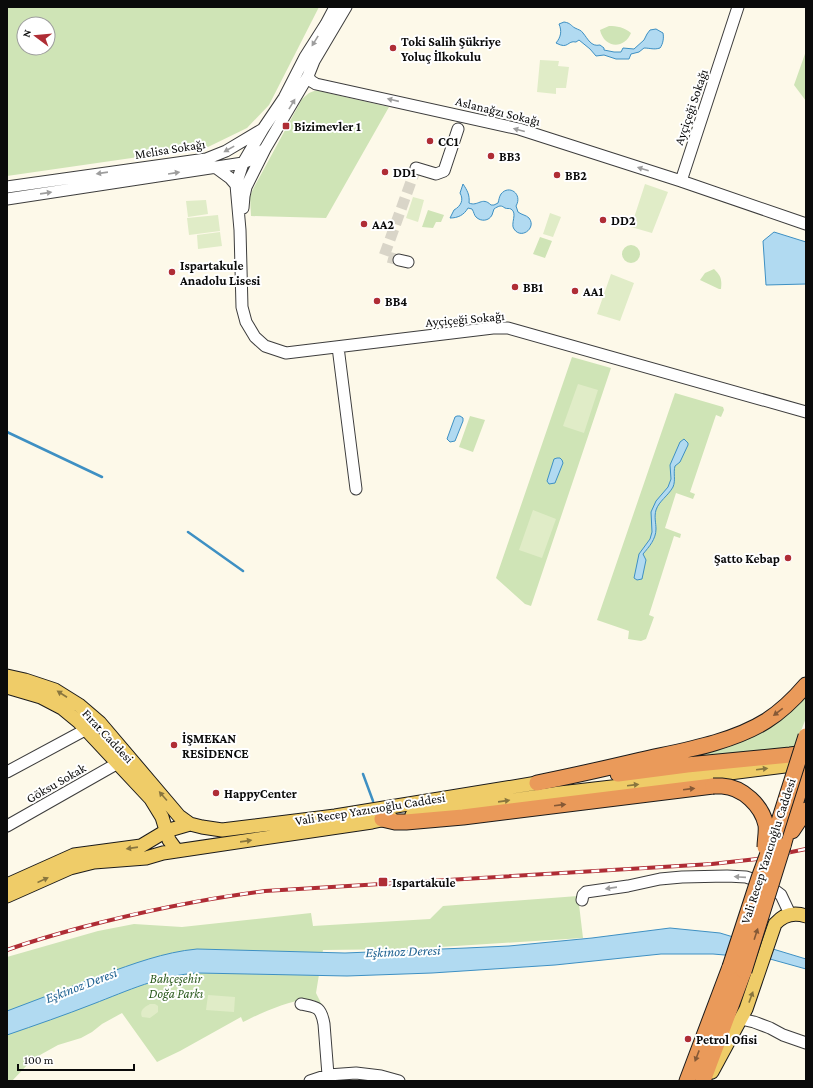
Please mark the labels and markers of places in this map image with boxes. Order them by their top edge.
place label: Toki Salih Şükriye Yoluç İlkokulu [401,34,501,64]
marker: Toki Salih Şükriye Yoluç İlkokulu [388,43,398,53]
place label: Bizimevler 1 [294,119,361,134]
marker: Bizimevler 1 [281,121,291,131]
place label: CC1 [438,134,459,149]
marker: CC1 [425,136,435,146]
place label: BB3 [499,149,521,164]
marker: BB3 [486,151,496,161]
place label: DD1 [393,165,416,180]
marker: DD1 [380,167,390,177]
place label: BB2 [565,168,587,183]
marker: BB2 [552,170,562,180]
place label: DD2 [611,213,636,228]
marker: DD2 [598,215,608,225]
place label: AA2 [371,217,394,232]
marker: AA2 [359,219,369,229]
place label: Ispartakule Anadolu Lisesi [179,258,260,288]
marker: Ispartakule Anadolu Lisesi [167,267,177,277]
place label: BB1 [523,280,543,295]
marker: BB1 [510,282,520,292]
place label: AA1 [582,284,603,299]
marker: AA1 [570,286,580,296]
place label: BB4 [385,294,407,309]
marker: BB4 [372,296,382,306]
place label: Şatto Kebap [714,551,780,566]
marker: Şatto Kebap [783,553,793,563]
place label: İŞMEKAN RESİDENCE [182,731,249,761]
marker: İŞMEKAN RESİDENCE [169,740,179,750]
place label: HappyCenter [224,786,298,801]
marker: HappyCenter [211,788,221,798]
place label: Ispartakule [392,875,456,890]
marker: Ispartakule [377,876,389,888]
place label: Petrol Ofisi [696,1032,757,1047]
marker: Petrol Ofisi [683,1034,693,1044]

